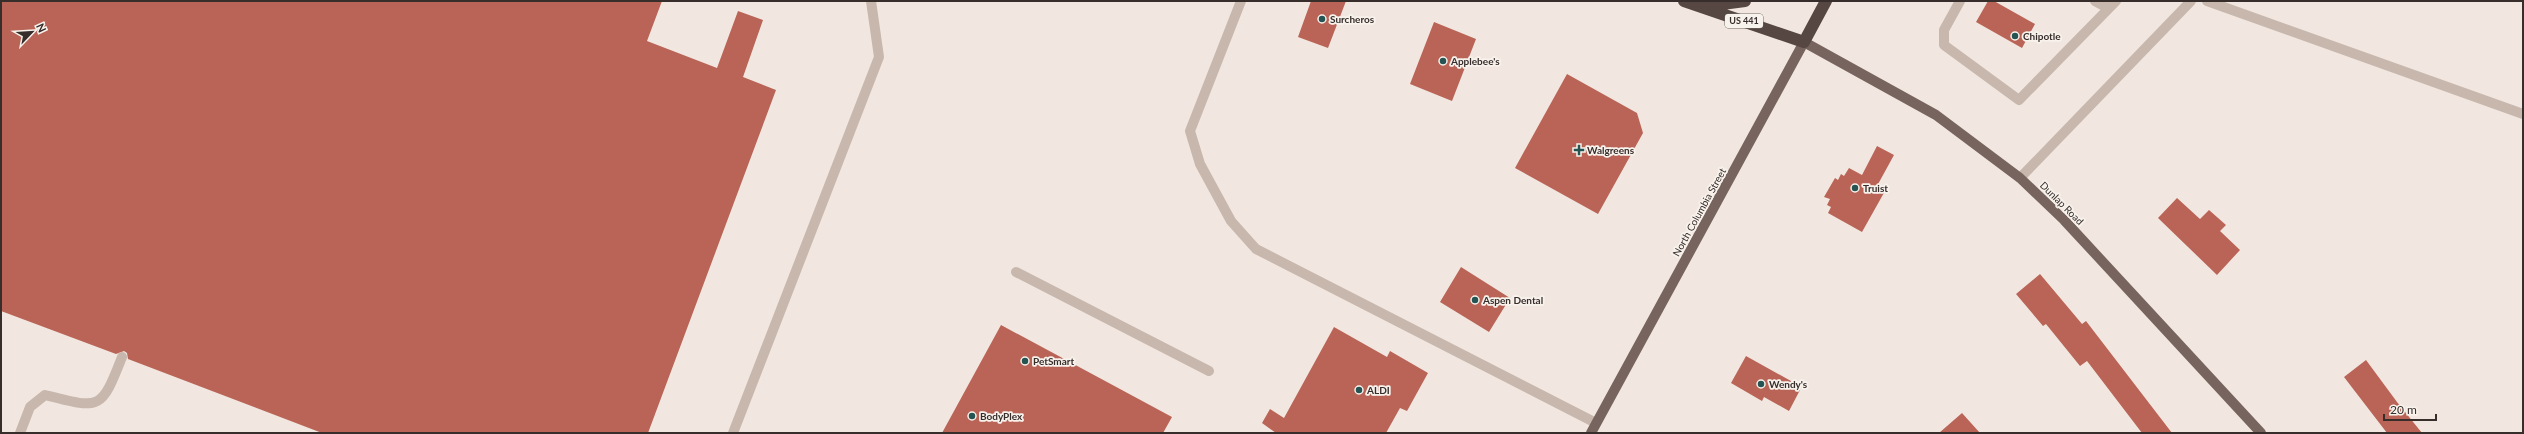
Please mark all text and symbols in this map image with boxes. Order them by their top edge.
north arrow [12,12,52,52]
place label: Surcheros [1330,13,1375,25]
marker: Surcheros [1317,14,1327,24]
road number: US 441 [1725,14,1763,28]
text: N [34,21,49,34]
place label: Chipotle [2023,30,2061,42]
marker: Chipotle [2010,31,2020,41]
place label: Applebee's [1450,55,1500,67]
marker: Applebee's [1438,56,1448,66]
place label: Walgreens [1587,144,1635,156]
marker: Walgreens [1574,145,1584,155]
street label: North Columbia Street [1670,166,1728,258]
street label: Dunlap Road [2038,179,2086,227]
place label: Truist [1863,182,1888,194]
marker: Truist [1850,183,1860,193]
place label: Aspen Dental [1482,294,1543,306]
marker: Aspen Dental [1470,295,1480,305]
place label: PetSmart [1033,355,1075,367]
marker: PetSmart [1020,356,1030,366]
place label: Wendy's [1769,378,1808,390]
marker: Wendy's [1756,379,1766,389]
place label: ALDI [1366,384,1390,396]
marker: ALDI [1354,385,1364,395]
scale bar [2384,396,2436,422]
text: 20 m [2390,402,2417,417]
place label: BodyPlex [980,410,1023,422]
marker: BodyPlex [967,411,977,421]

